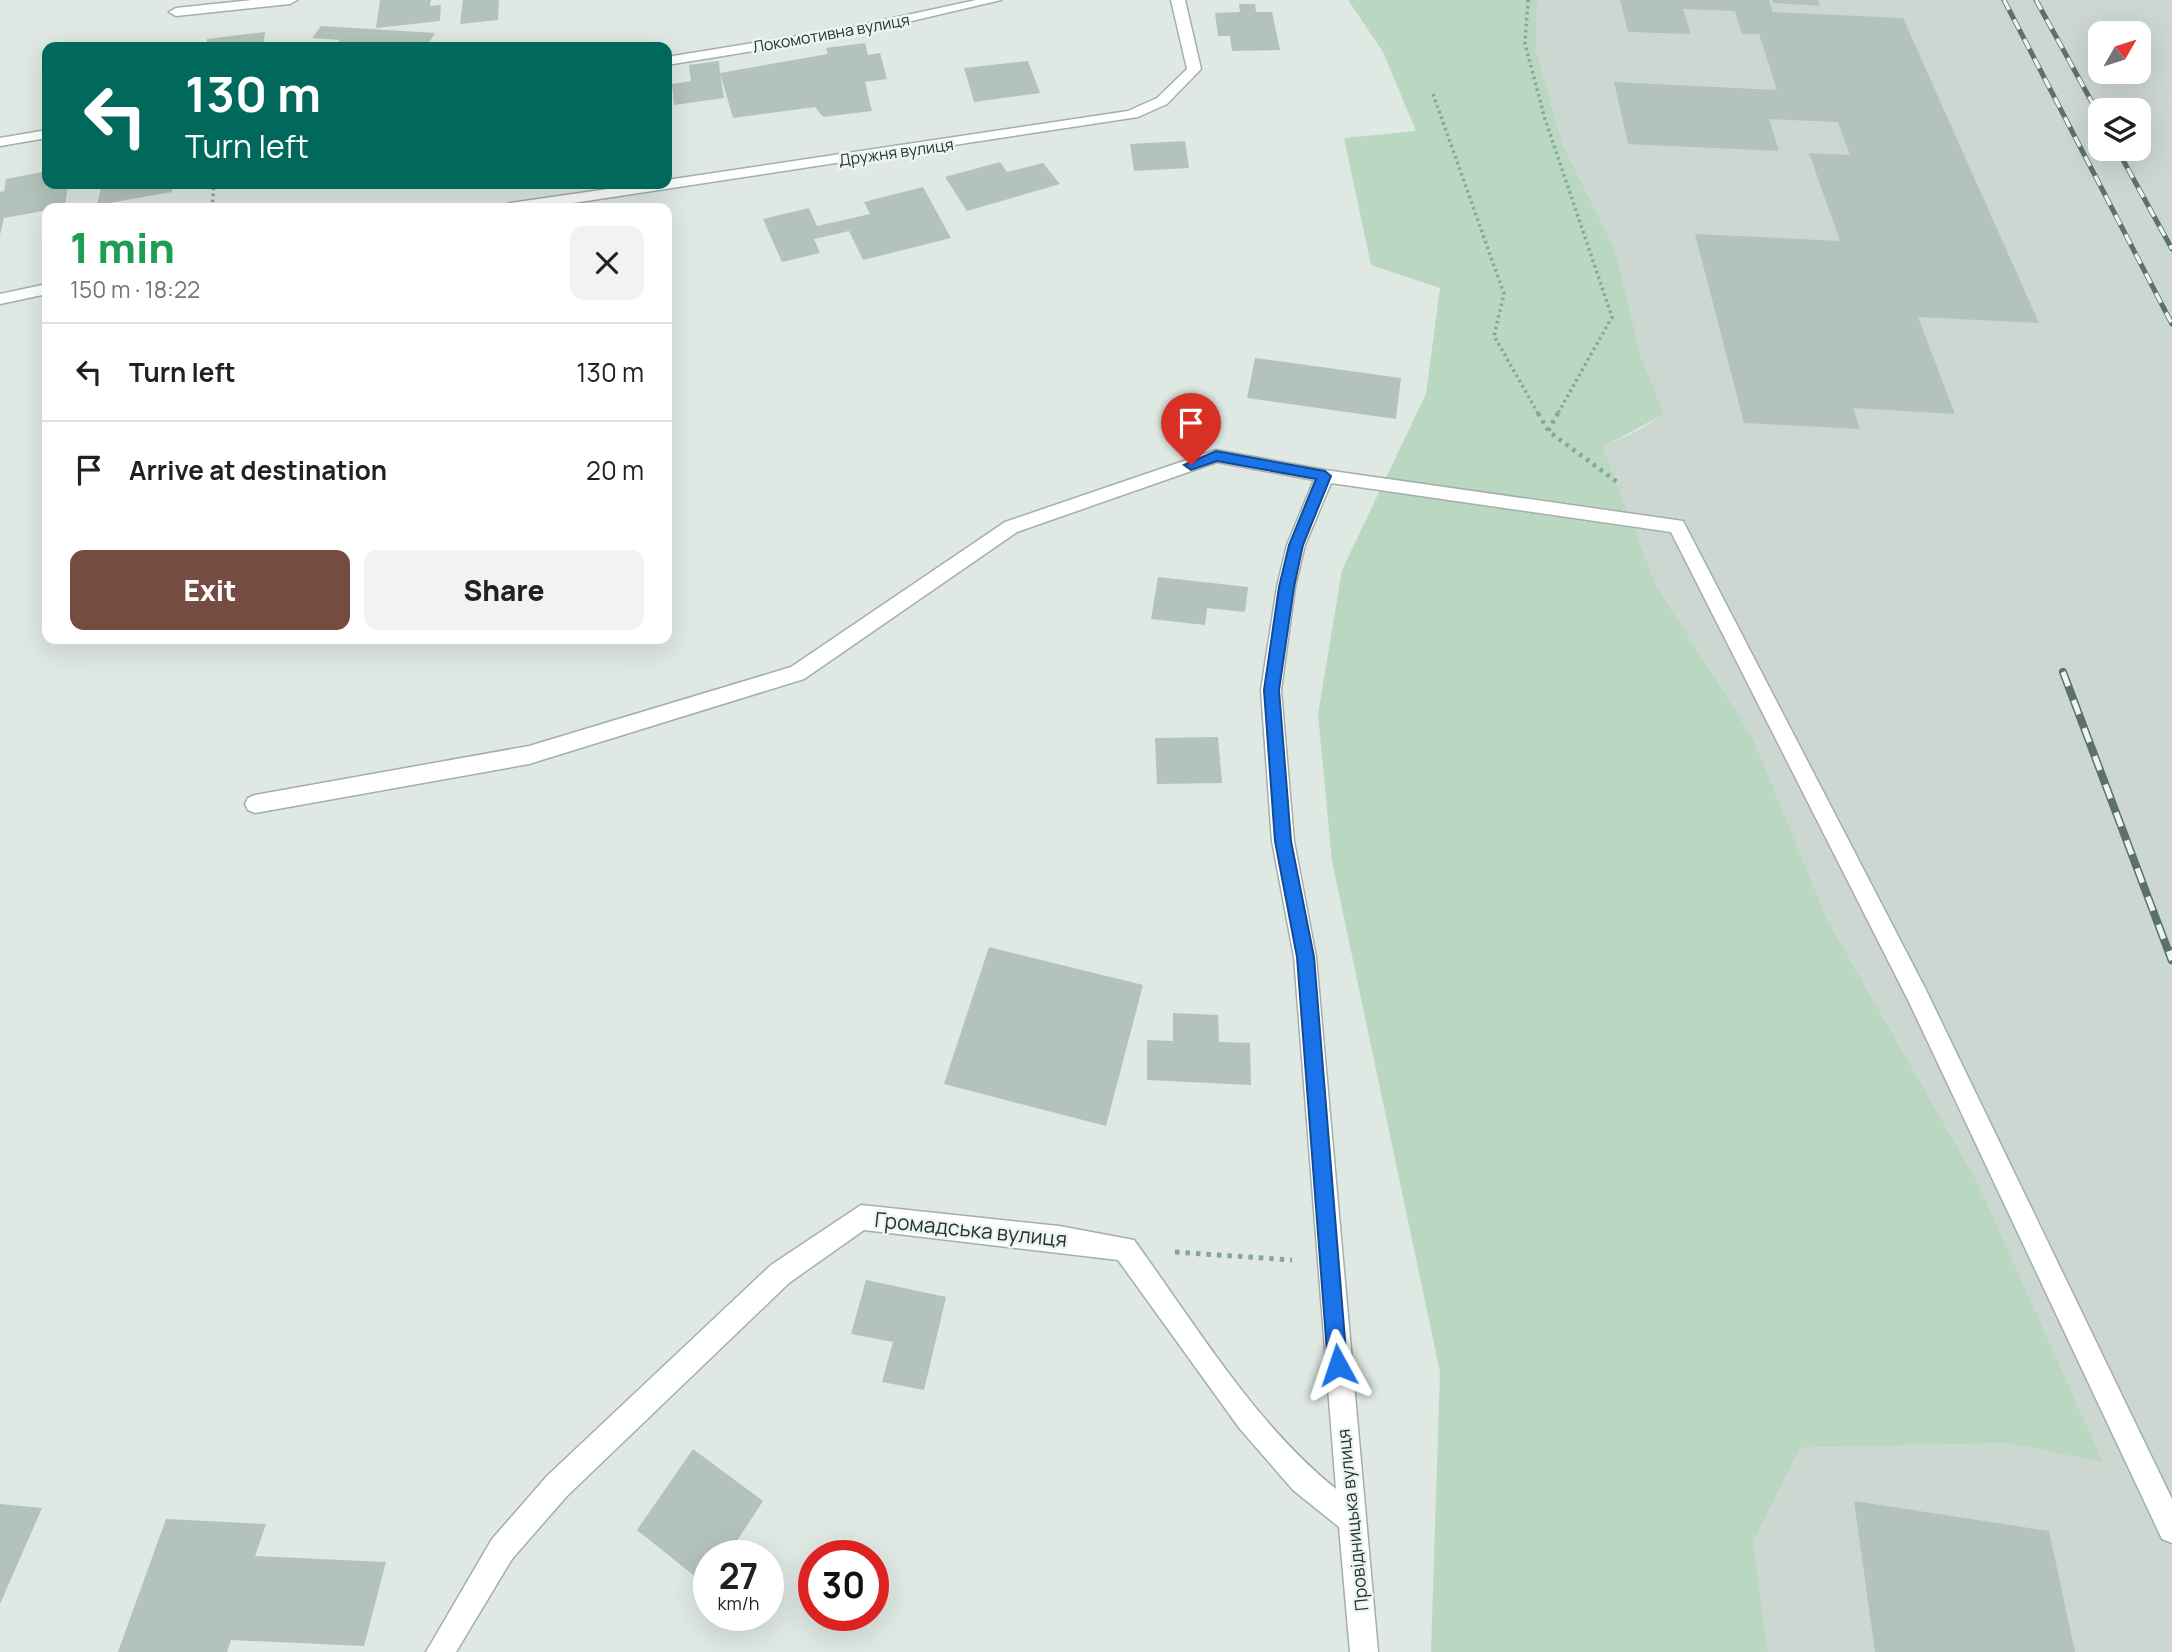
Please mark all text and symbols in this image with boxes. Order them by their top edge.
street label: Локомотивна вулиця [751,8,911,58]
north arrow [2088,21,2151,84]
map controls [2088,21,2151,161]
text: 130 m [185,60,321,127]
icon: left [70,70,161,161]
button: layers [2088,98,2151,161]
text: Turn left [185,124,309,168]
street label: Дружня вулиця [837,133,955,171]
text: 1 min [70,218,175,276]
button: close [570,226,644,300]
text: 150 m · 18:22 [70,273,200,305]
icon: left [70,353,108,391]
text: Turn left [129,354,236,390]
text: 130 m [576,354,644,390]
pin [1161,393,1221,465]
icon: arrive [1172,404,1210,442]
icon: arrive [70,451,108,489]
text: Arrive at destination [129,452,387,488]
text: 20 m [586,452,644,488]
button: Exit [70,550,350,630]
button: Share [364,550,644,630]
street label: Громадська вулиця [873,1205,1069,1253]
position arrow [1301,1328,1375,1402]
street label: Провідницька вулиця [1331,1428,1373,1612]
speed limit sign: 30 [798,1540,889,1631]
text: 27 [719,1552,758,1600]
text: km/h [718,1591,759,1615]

